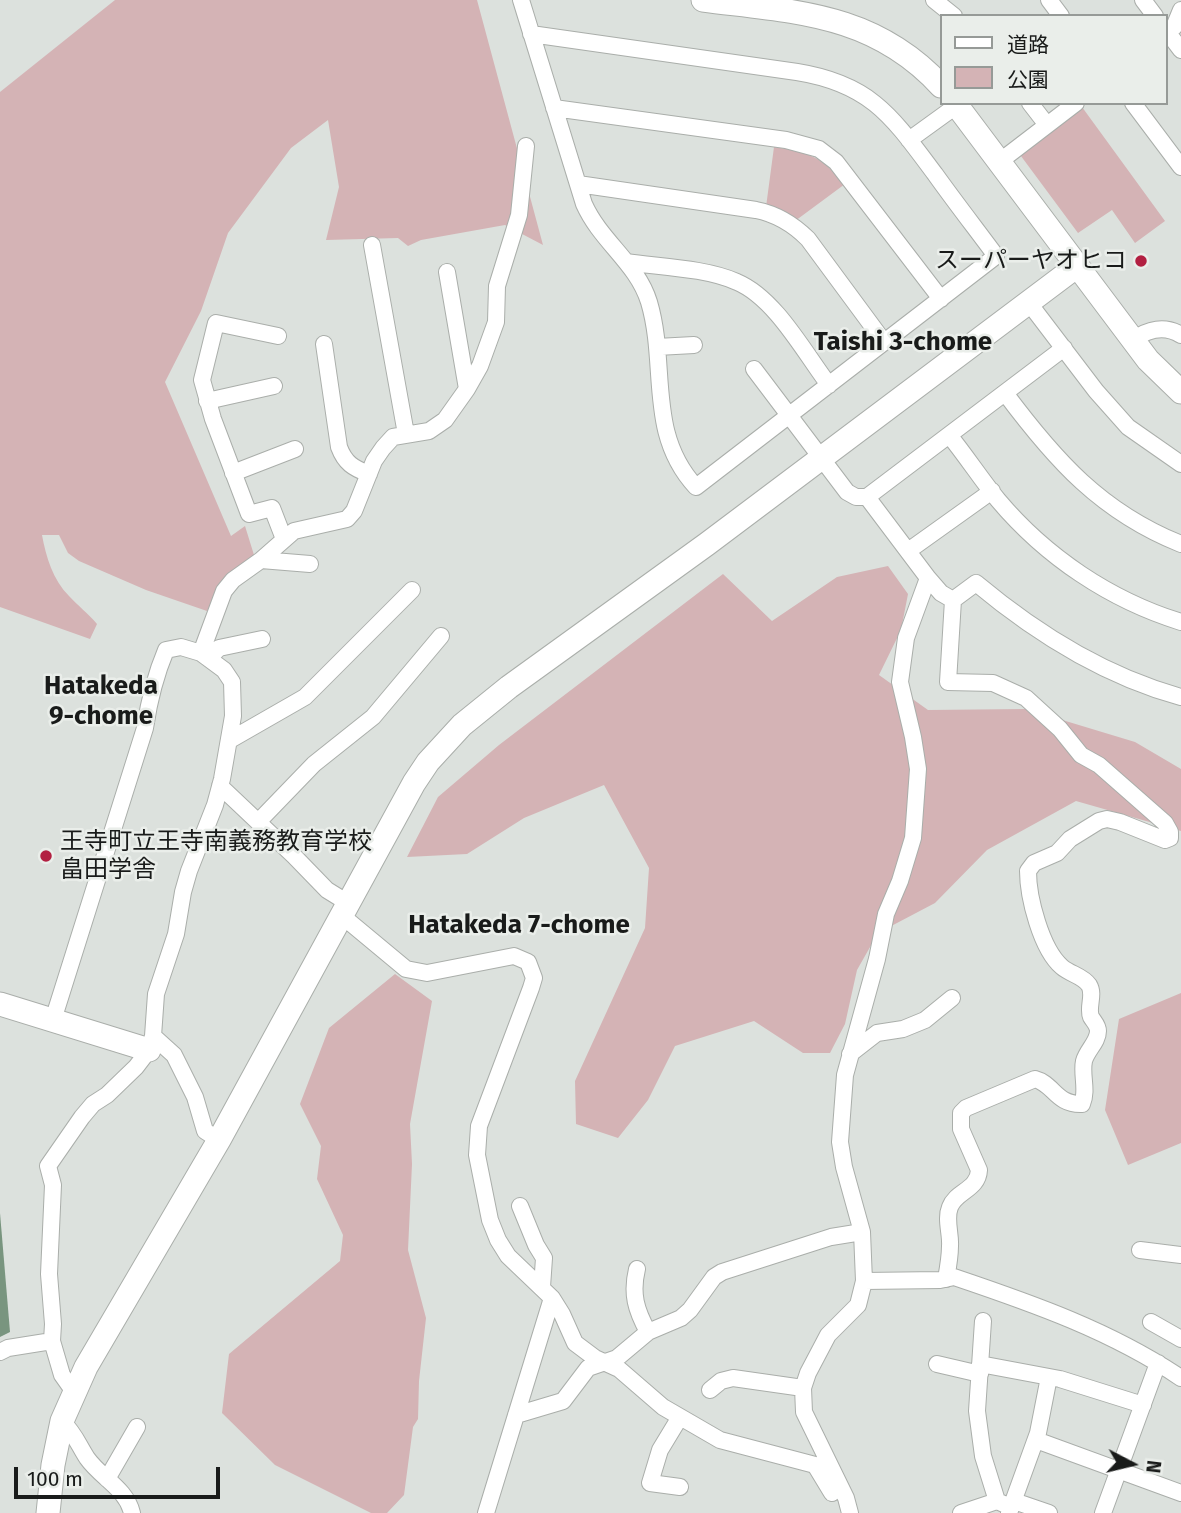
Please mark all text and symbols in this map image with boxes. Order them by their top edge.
legend [940,14,1167,105]
text: 道路 [1007,32,1049,58]
text: 公園 [1007,67,1049,93]
place label: スーパーヤオヒコ [935,247,1127,275]
marker: スーパーヤオヒコ [1133,253,1149,269]
district label: Taishi 3-chome [814,327,992,359]
district label: Hatakeda 9-chome [44,671,158,732]
place label: 王寺町立王寺南義務教育学校 畠田学舎 [60,828,372,884]
marker: 王寺町立王寺南義務教育学校 畠田学舎 [38,848,54,864]
district label: Hatakeda 7-chome [408,910,630,942]
north arrow [1097,1429,1167,1499]
scale bar [18,1454,224,1498]
text: N [1141,1459,1166,1474]
text: 100 m [27,1466,83,1492]

